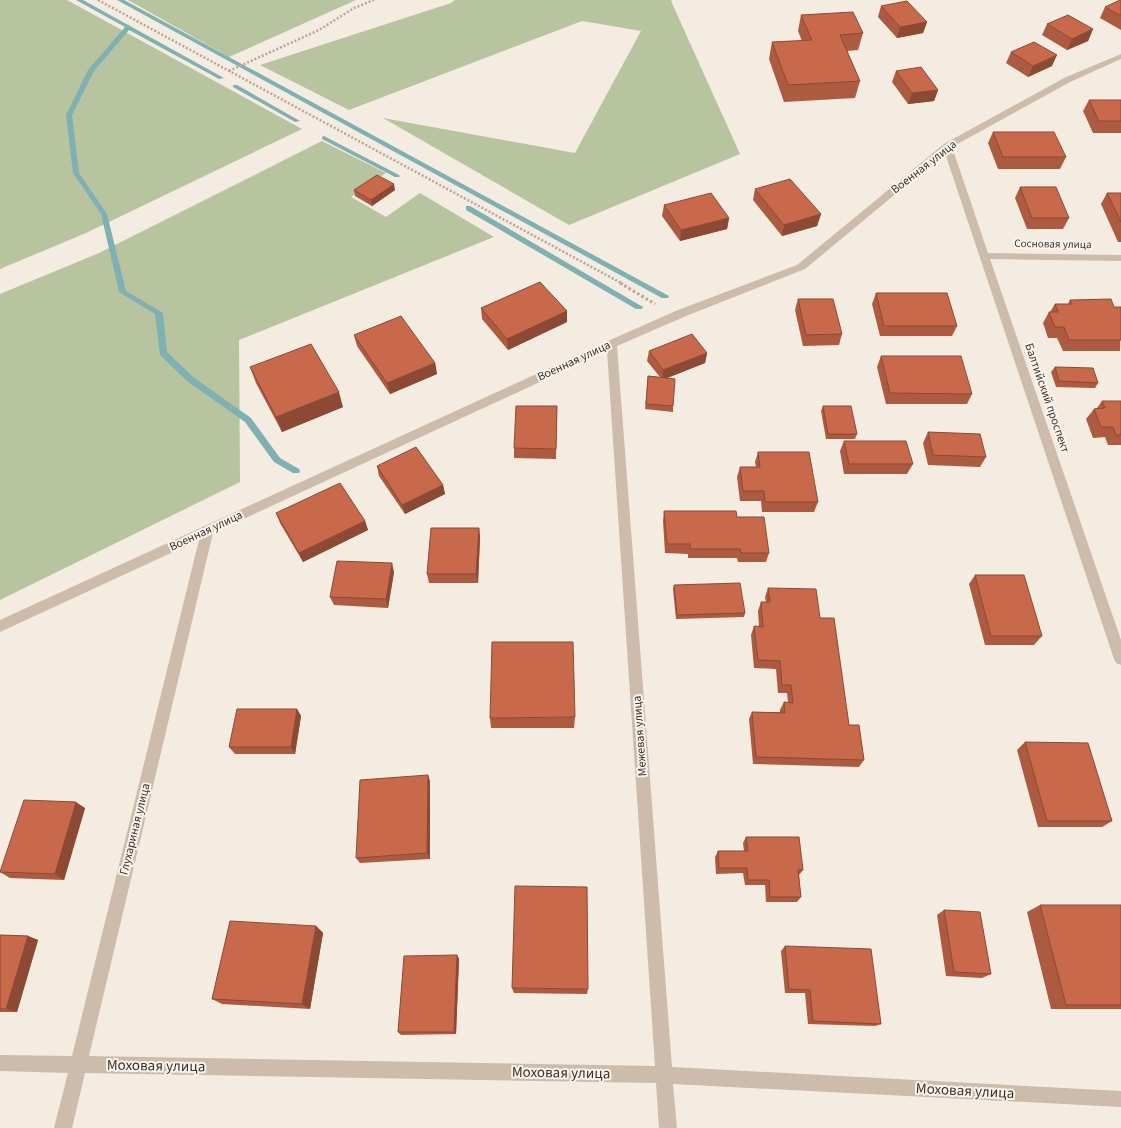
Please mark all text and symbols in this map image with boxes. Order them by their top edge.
street label: Военная улица [888,136,960,198]
street label: Сосновая улица [1014,236,1092,252]
street label: Военная улица [535,337,613,385]
street label: Балтийский проспект [1020,341,1074,456]
street label: Военная улица [167,507,245,555]
street label: Межевая улица [629,695,651,777]
street label: Глухариная улица [115,781,155,877]
street label: Моховая улица [107,1055,205,1077]
street label: Моховая улица [512,1062,610,1084]
street label: Моховая улица [915,1078,1015,1104]

